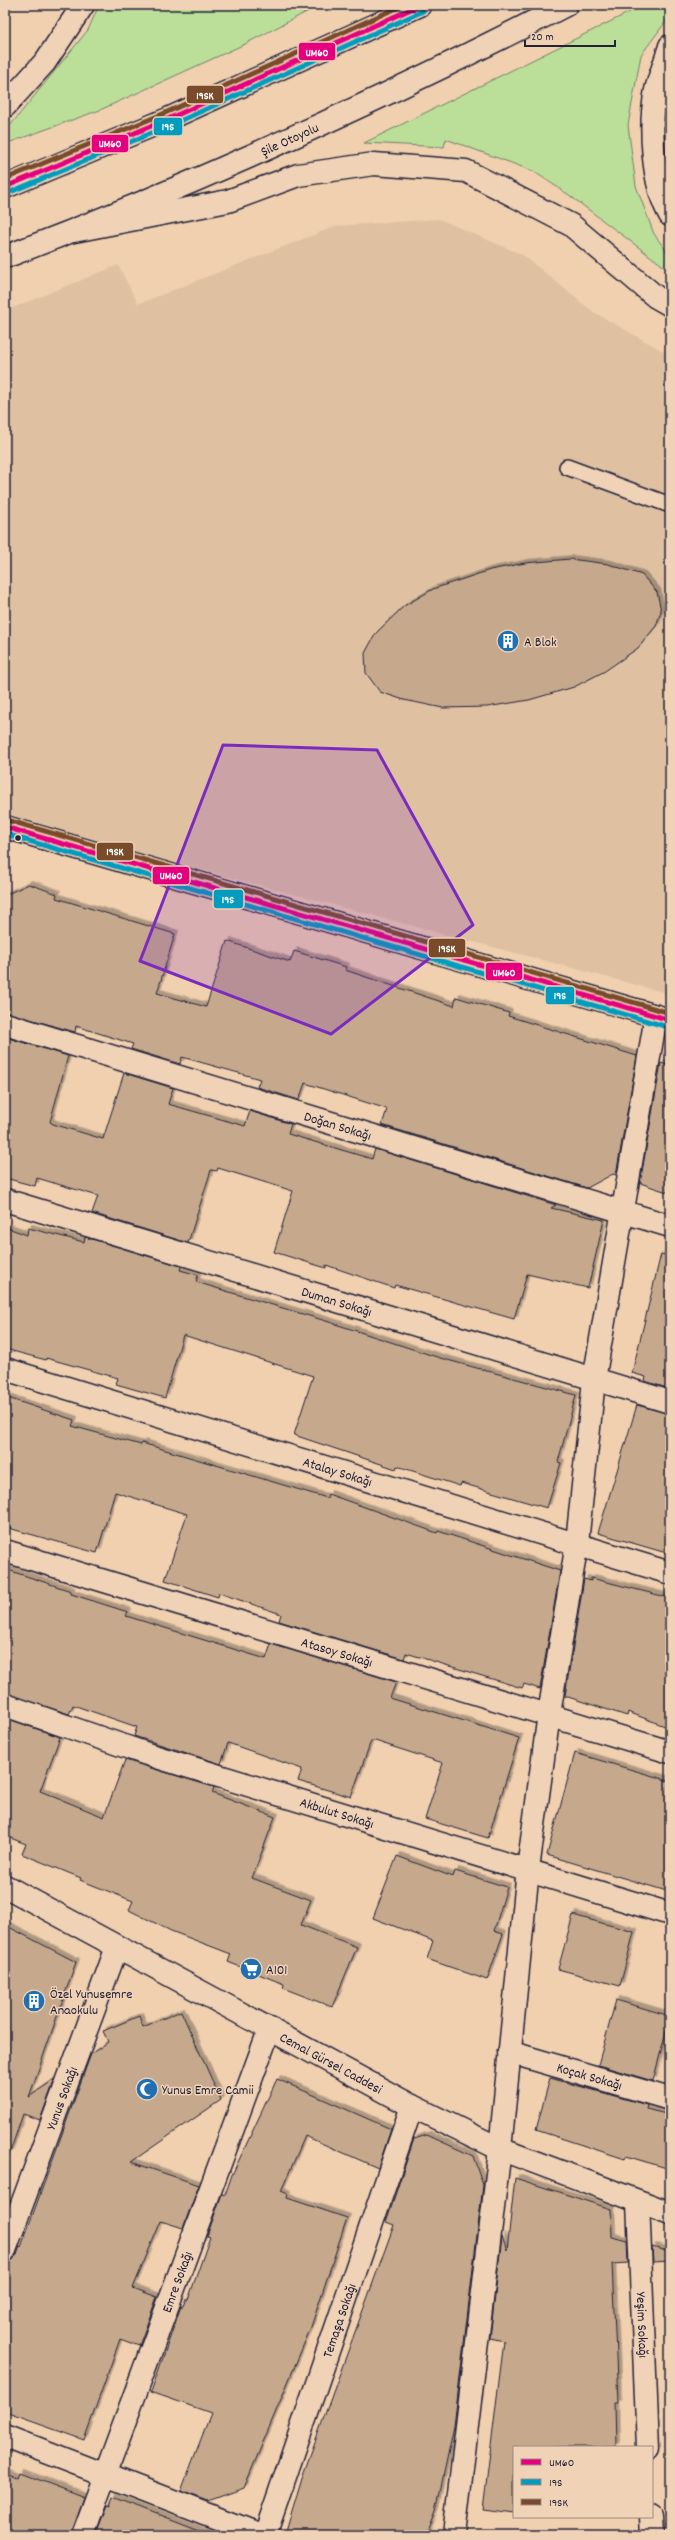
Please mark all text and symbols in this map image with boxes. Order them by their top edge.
scale bar [525,22,615,48]
text: 20 m [531,29,554,46]
line badge: UM60 [298,42,336,61]
text: UM60 [305,46,329,62]
line badge: 19SK [186,85,224,104]
text: 19SK [196,89,214,105]
line badge: 19S [153,117,183,136]
street label: Şile Otoyolu [258,119,323,162]
text: 19S [162,120,174,136]
line badge: UM60 [91,134,129,153]
text: UM60 [98,137,122,153]
building icon: A Blok [495,628,521,654]
place label: A Blok [524,633,557,653]
unlabelled marker [13,833,23,843]
line badge: 19SK [96,842,134,861]
text: 19SK [106,845,124,861]
line badge: UM60 [152,866,190,885]
text: UM60 [159,869,183,885]
line badge: 19S [213,889,244,909]
text: 19S [222,893,234,909]
line badge: 19SK [428,938,466,958]
text: 19SK [438,942,456,958]
line badge: UM60 [485,962,523,981]
text: UM60 [492,966,516,982]
line badge: 19S [545,986,575,1005]
text: 19S [554,989,566,1005]
street label: Doğan Sokağı [301,1107,373,1147]
street label: Duman Sokağı [299,1283,374,1323]
street label: Atalay Sokağı [300,1453,374,1493]
street label: Atasoy Sokağı [298,1633,375,1674]
street label: Akbulut Sokağı [297,1793,376,1835]
supermarket icon: A101 [238,1956,264,1982]
place label: A101 [266,1961,287,1981]
place label: Özel Yunusemre Anaokulu [50,1985,132,2021]
building icon: Özel Yunusemre Anaokulu [21,1988,47,2014]
street label: Cemal Gürsel Caddesi [275,2028,386,2100]
street label: Koçak Sokağı [554,2058,624,2096]
street label: Yunus Sokağı [42,2064,84,2133]
mosque icon: Yunus Emre Camii [134,2076,160,2102]
place label: Yunus Emre Camii [162,2081,254,2101]
street label: Emre Sokağı [158,2249,199,2316]
street label: Temaşa Sokağı [318,2281,362,2361]
street label: Yeşim Sokağı [630,2291,652,2358]
legend [513,2446,653,2518]
text: UM60 [549,2455,574,2472]
text: 19S [549,2475,562,2492]
text: 19SK [549,2495,568,2512]

